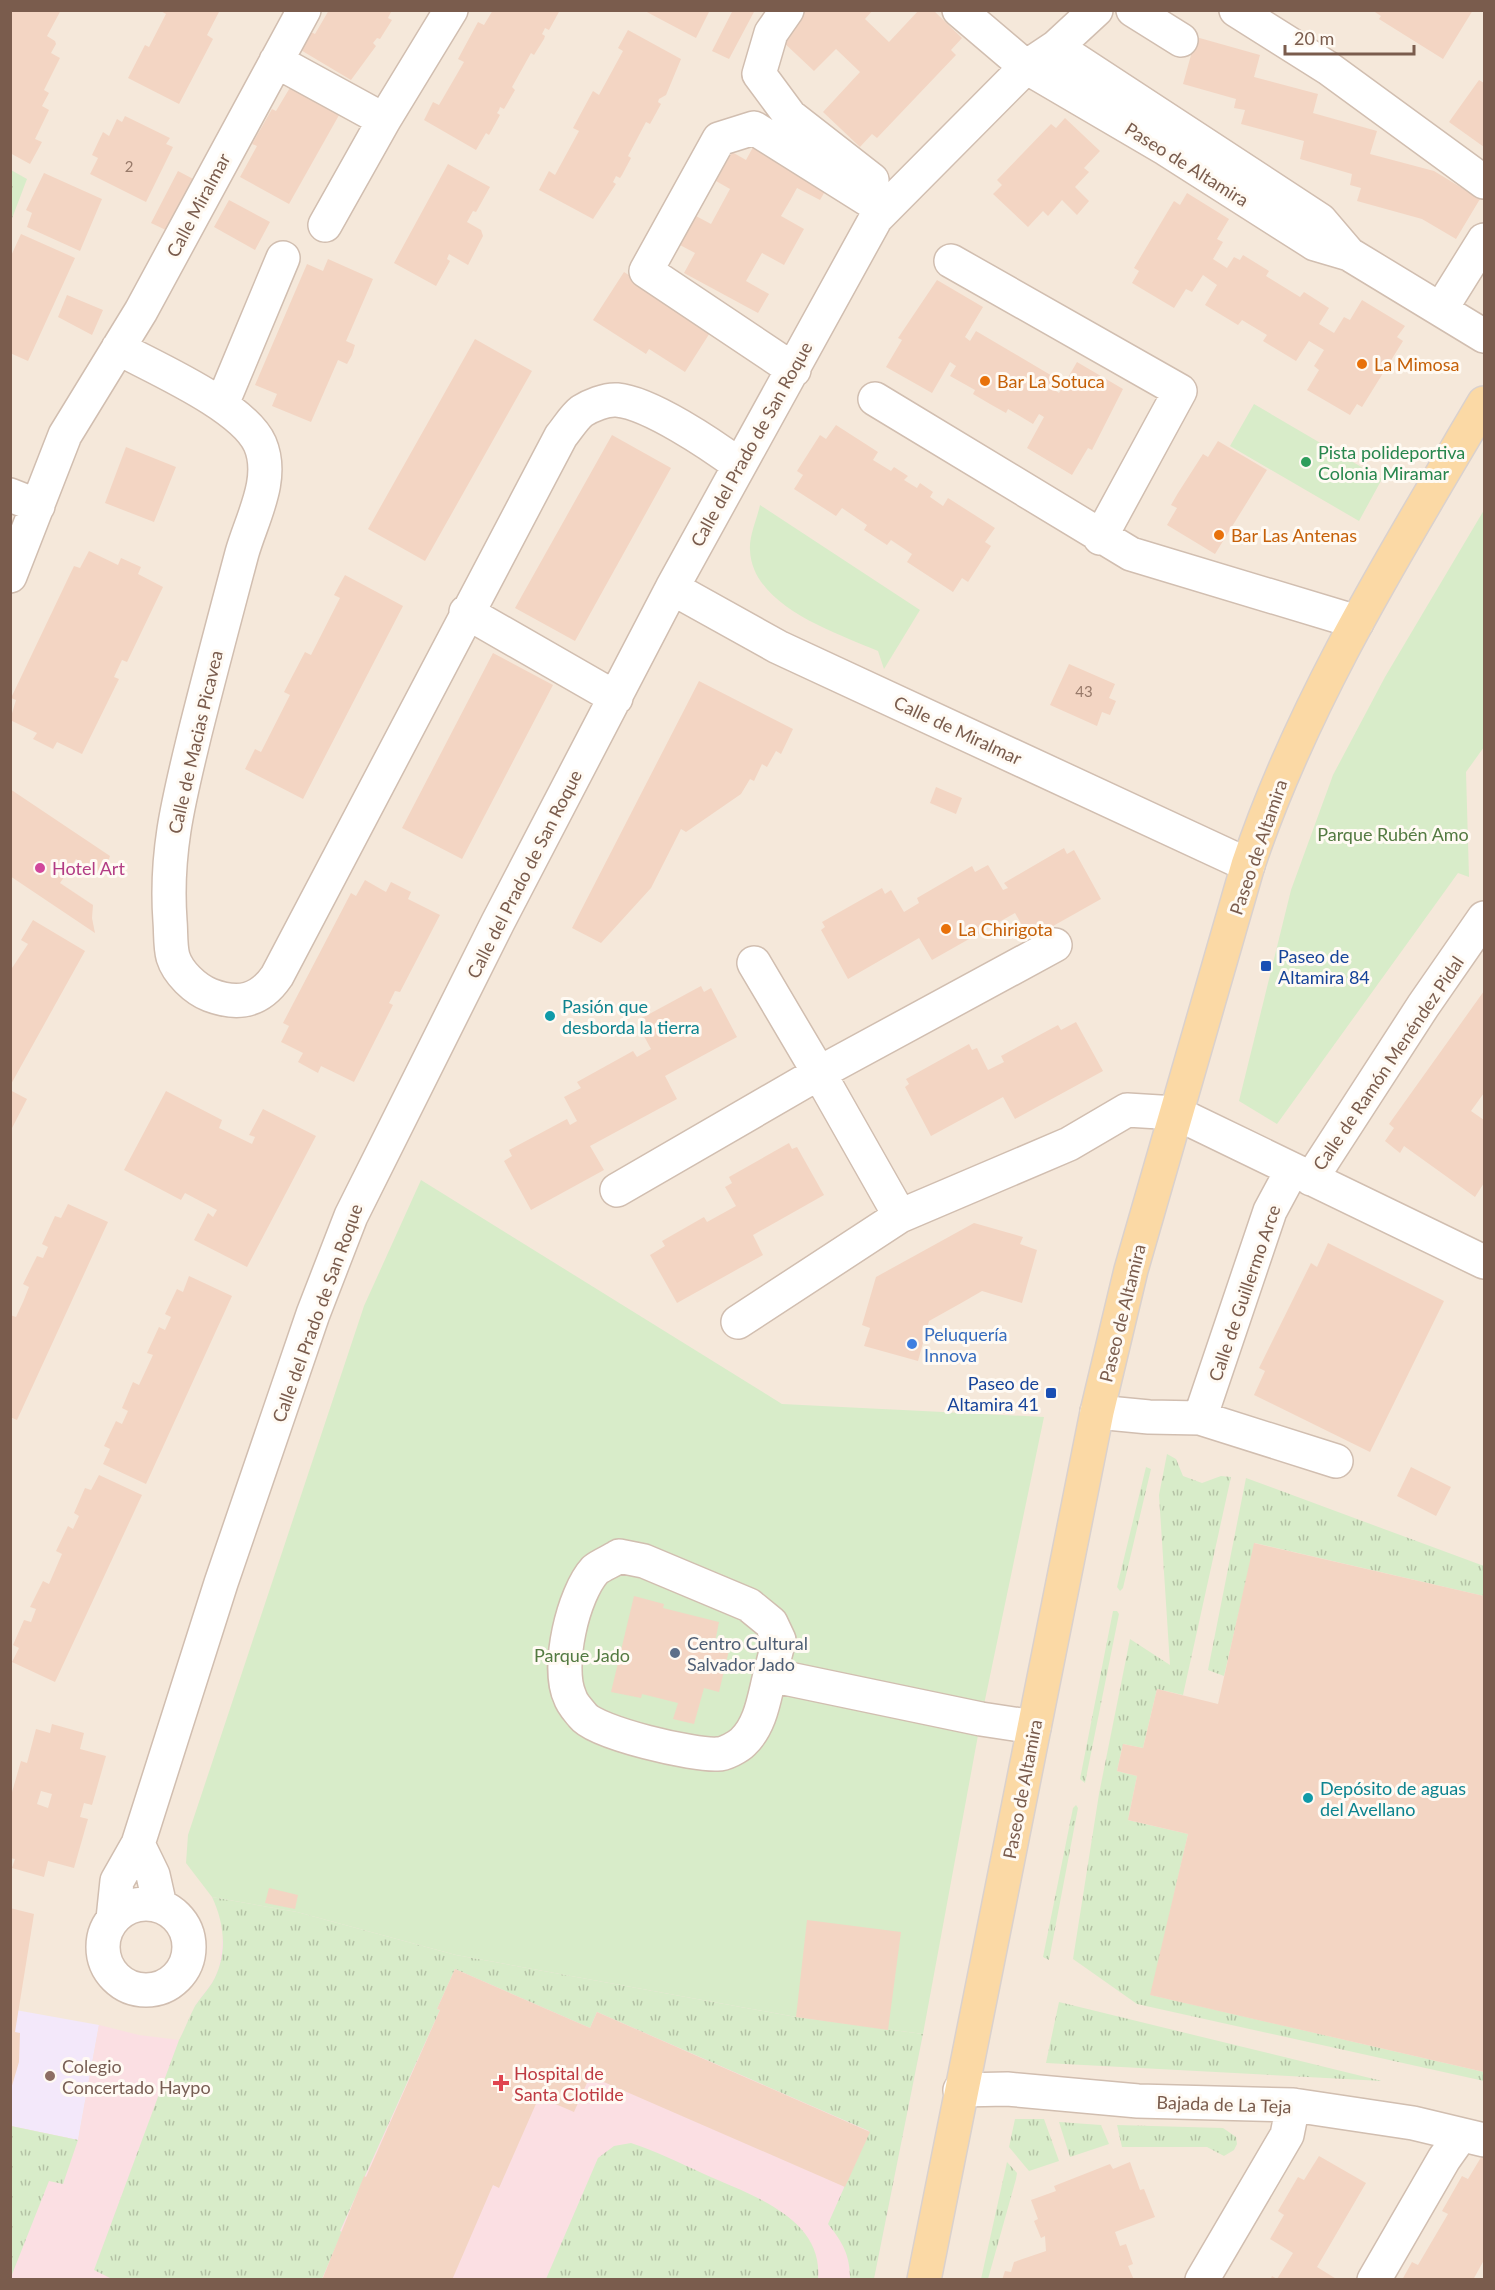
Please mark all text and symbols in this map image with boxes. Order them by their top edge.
scale bar [1285,18,1414,56]
text: 20 m [1294,27,1334,49]
street label: Paseo de Altamira [1121,117,1253,211]
street label: Calle Miralmar [161,149,235,261]
house number: 2 [125,157,133,175]
street label: Calle del Prado de San Roque [685,338,817,550]
place label: La Mimosa [1374,353,1459,375]
marker: La Mimosa [1355,357,1369,371]
place label: Bar La Sotuca [997,370,1105,392]
marker: Bar La Sotuca [978,374,992,388]
place label: Pista polideportiva Colonia Miramar [1318,441,1465,484]
marker: Pista polideportiva Colonia Miramar [1299,455,1313,469]
place label: Bar Las Antenas [1231,524,1357,546]
marker: Bar Las Antenas [1212,528,1226,542]
street label: Calle de Macias Picavea [163,648,227,836]
house number: 43 [1075,682,1093,700]
street label: Calle de Miralmar [891,691,1026,769]
street label: Calle del Prado de San Roque [462,766,586,982]
street label: Paseo de Altamira [1225,777,1291,917]
park label: Parque Rubén Amo [1317,823,1469,845]
place label: Hotel Art [52,857,125,879]
marker: Hotel Art [33,861,47,875]
place label: La Chirigota [958,918,1053,940]
marker: La Chirigota [939,922,953,936]
place label: Paseo de Altamira 84 [1278,945,1370,988]
street label: Calle de Ramón Menéndez Pidal [1308,952,1468,1174]
marker: Paseo de Altamira 84 [1259,959,1273,973]
place label: Pasión que desborda la tierra [562,995,700,1038]
marker: Pasión que desborda la tierra [543,1009,557,1023]
street label: Calle del Prado de San Roque [267,1201,367,1425]
street label: Calle de Guillermo Arce [1203,1202,1285,1384]
street label: Paseo de Altamira [1094,1242,1150,1384]
place label: Peluquería Innova [924,1323,1008,1366]
marker: Peluquería Innova [905,1337,919,1351]
place label: Paseo de Altamira 41 [947,1372,1039,1415]
marker: Paseo de Altamira 41 [1044,1386,1058,1400]
place label: Centro Cultural Salvador Jado [687,1632,808,1675]
park label: Parque Jado [534,1644,630,1666]
marker: Centro Cultural Salvador Jado [668,1646,682,1660]
street label: Paseo de Altamira [998,1717,1046,1861]
place label: Depósito de aguas del Avellano [1320,1777,1466,1820]
marker: Depósito de aguas del Avellano [1301,1791,1315,1805]
place label: Colegio Concertado Haypo [62,2055,211,2098]
place label: Hospital de Santa Clotilde [514,2062,624,2105]
marker: Colegio Concertado Haypo [43,2069,57,2083]
marker: Hospital de Santa Clotilde [492,2074,510,2092]
street label: Bajada de La Teja [1156,2091,1292,2117]

